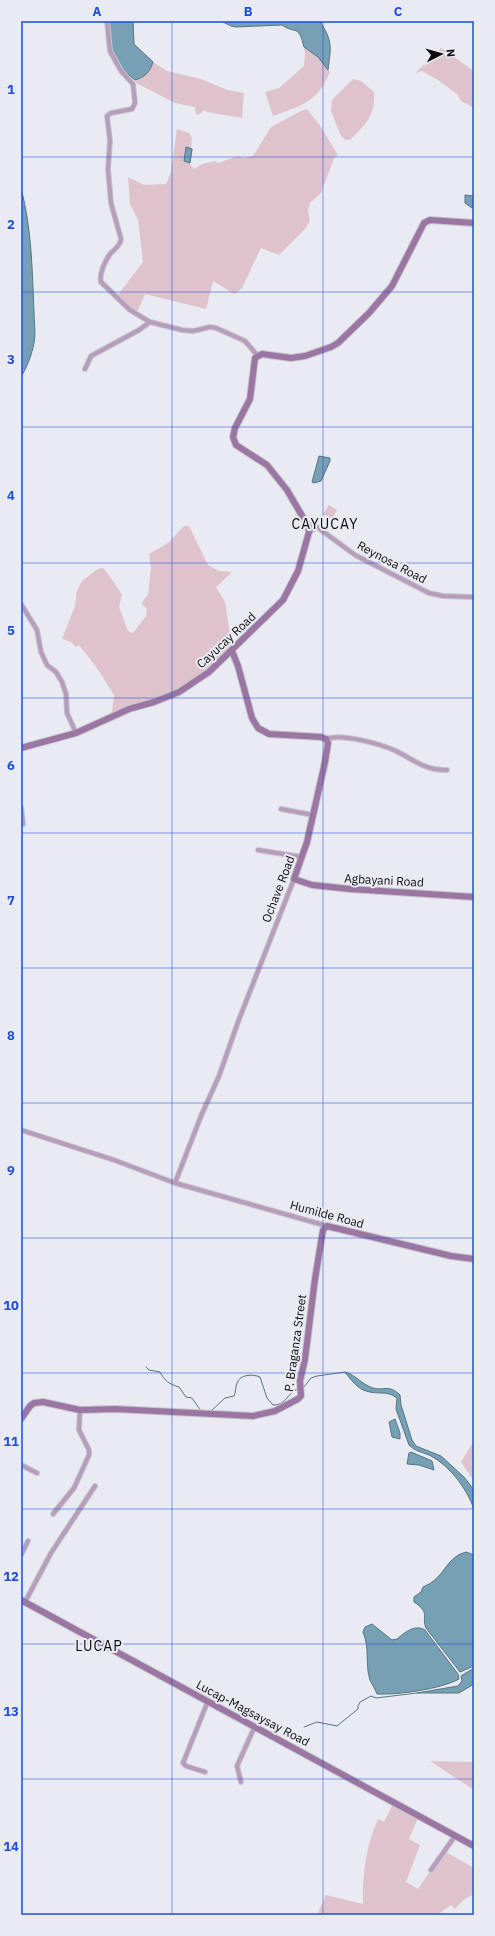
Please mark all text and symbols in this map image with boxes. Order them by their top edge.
text: A [93,3,102,20]
text: B [244,3,253,20]
text: C [394,3,403,20]
north arrow [421,34,461,74]
text: N [444,48,458,58]
text: 1 [7,81,15,98]
text: 2 [7,216,15,233]
text: 3 [7,351,15,368]
text: 4 [7,487,15,504]
district label: CAYUCAY [292,515,358,533]
street label: Reynosa Road [355,537,429,587]
street label: Cayucay Road [193,609,259,671]
text: 5 [7,622,15,639]
text: 6 [7,757,15,774]
street label: Ochave Road [258,853,298,925]
street label: Agbayani Road [344,870,424,890]
text: 7 [7,892,15,909]
text: 8 [7,1027,15,1044]
text: 9 [7,1162,15,1179]
street label: Humilde Road [288,1197,366,1231]
street label: P. Braganza Street [281,1293,309,1393]
text: 10 [3,1297,19,1314]
text: 11 [3,1433,19,1450]
text: 12 [3,1568,19,1585]
district label: LUCAP [75,1637,123,1655]
street label: Lucap-Magsaysay Road [194,1677,312,1749]
text: 13 [3,1703,19,1720]
text: 14 [3,1838,19,1855]

